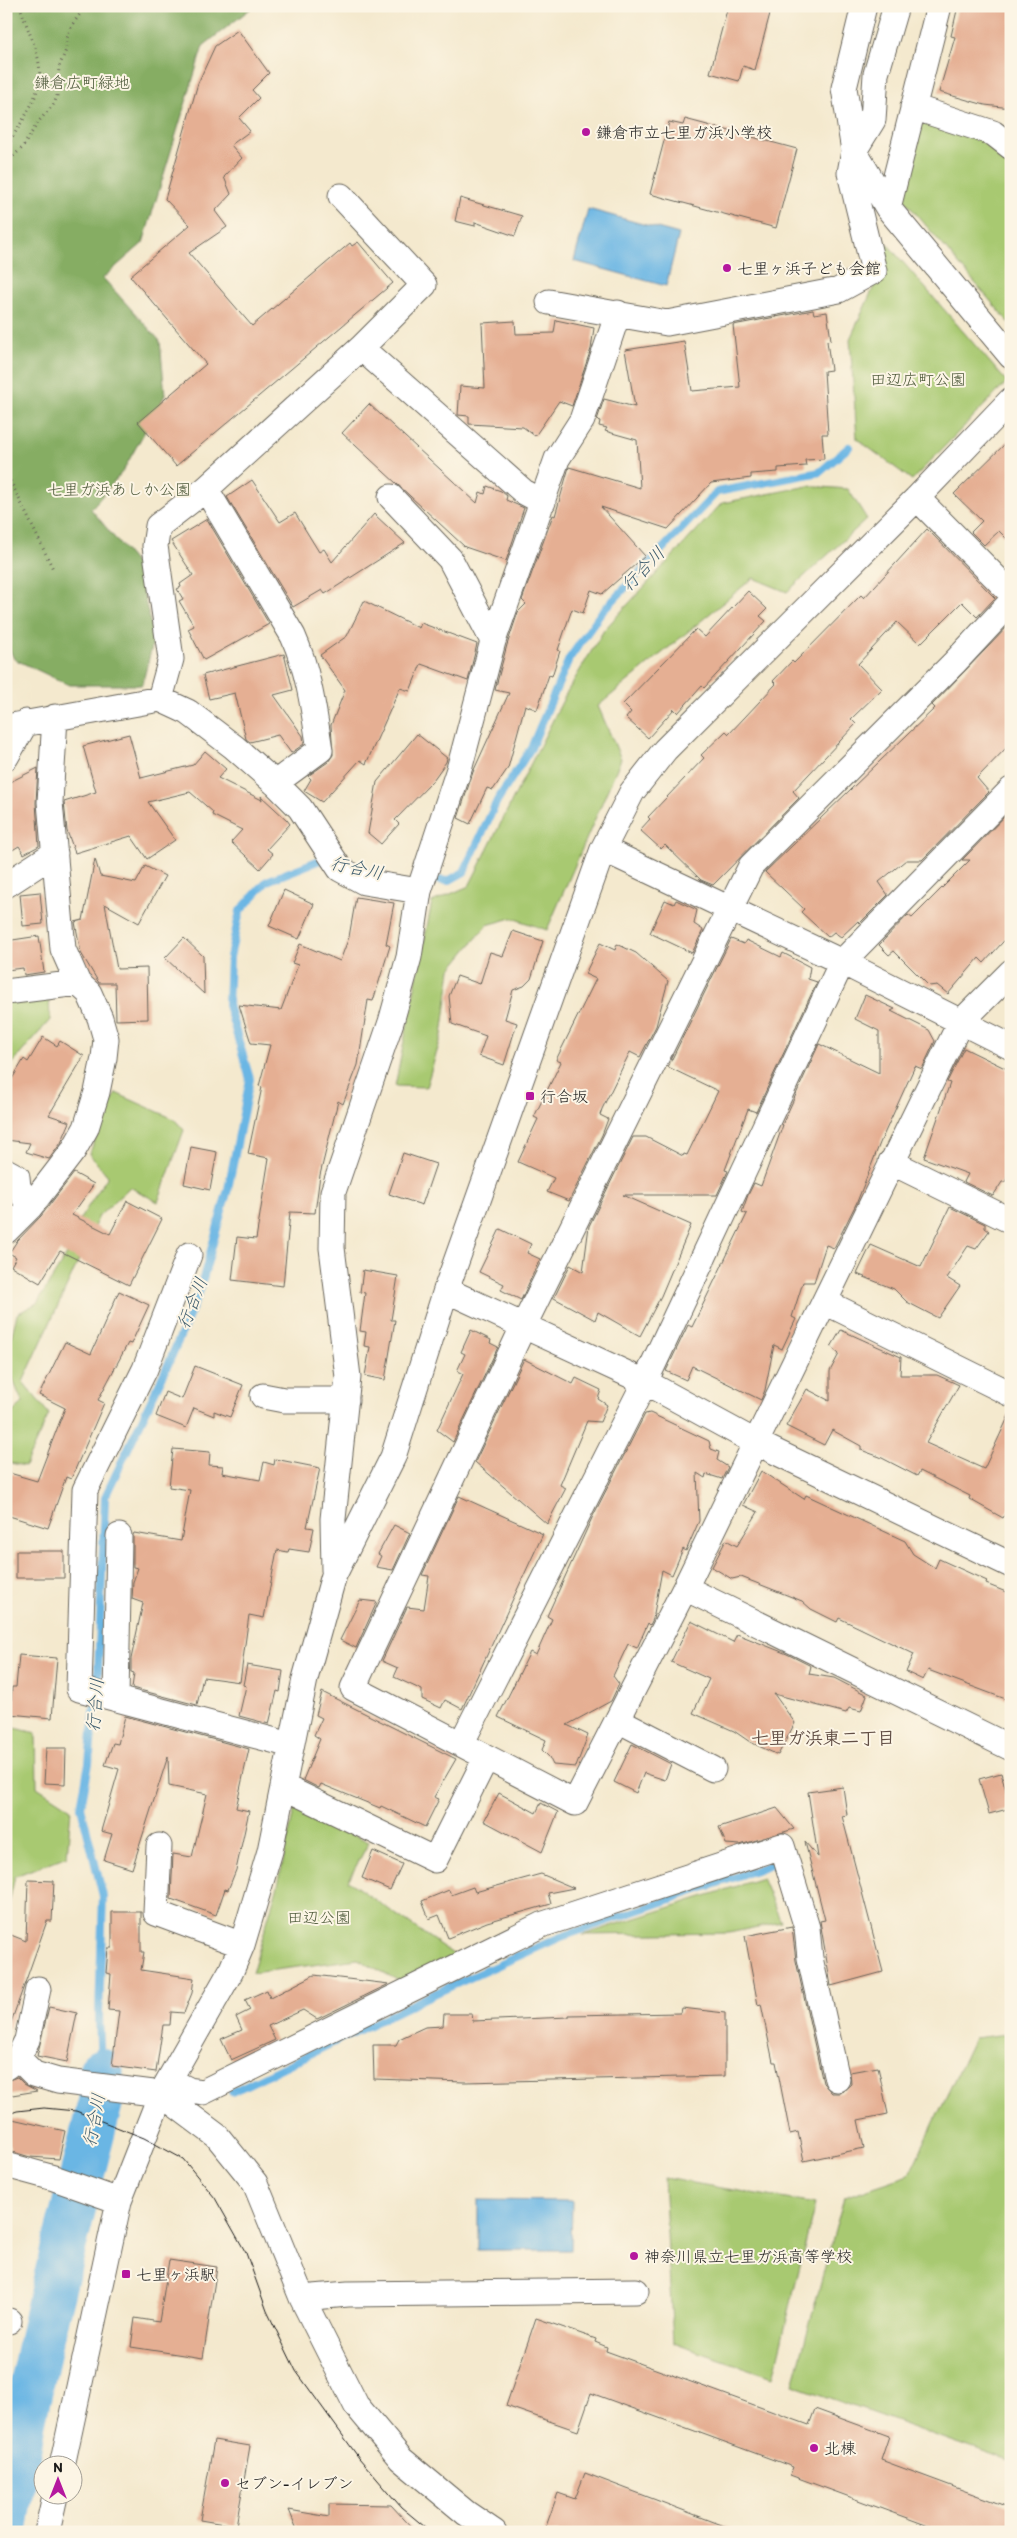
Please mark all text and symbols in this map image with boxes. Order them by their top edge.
park label: 鎌倉広町緑地 [34,73,130,92]
place label: 鎌倉市立七里ガ浜小学校 [596,123,772,142]
marker: 鎌倉市立七里ガ浜小学校 [580,126,592,138]
place label: 七里ヶ浜子ども会館 [737,259,881,278]
marker: 七里ヶ浜子ども会館 [721,262,733,274]
park label: 田辺広町公園 [870,370,966,389]
park label: 七里ガ浜あしか公園 [47,480,191,499]
water label: 行合川 [616,542,670,596]
water label: 行合川 [328,852,386,884]
place label: 行合坂 [540,1087,588,1106]
marker: 行合坂 [524,1090,536,1102]
water label: 行合川 [172,1274,212,1332]
water label: 行合川 [82,1677,108,1733]
district label: 七里ガ浜東二丁目 [751,1727,895,1749]
park label: 田辺公園 [287,1908,351,1927]
water label: 行合川 [78,2091,110,2149]
place label: 神奈川県立七里ガ浜高等学校 [644,2247,852,2266]
marker: 神奈川県立七里ガ浜高等学校 [628,2250,640,2262]
place label: 七里ヶ浜駅 [136,2265,216,2284]
marker: 七里ヶ浜駅 [120,2268,132,2280]
place label: 北棟 [824,2439,856,2458]
marker: 北棟 [808,2442,820,2454]
north arrow [32,2456,82,2506]
text: N [53,2459,63,2476]
place label: セブン-イレブン [235,2474,353,2493]
marker: セブン-イレブン [219,2477,231,2489]

